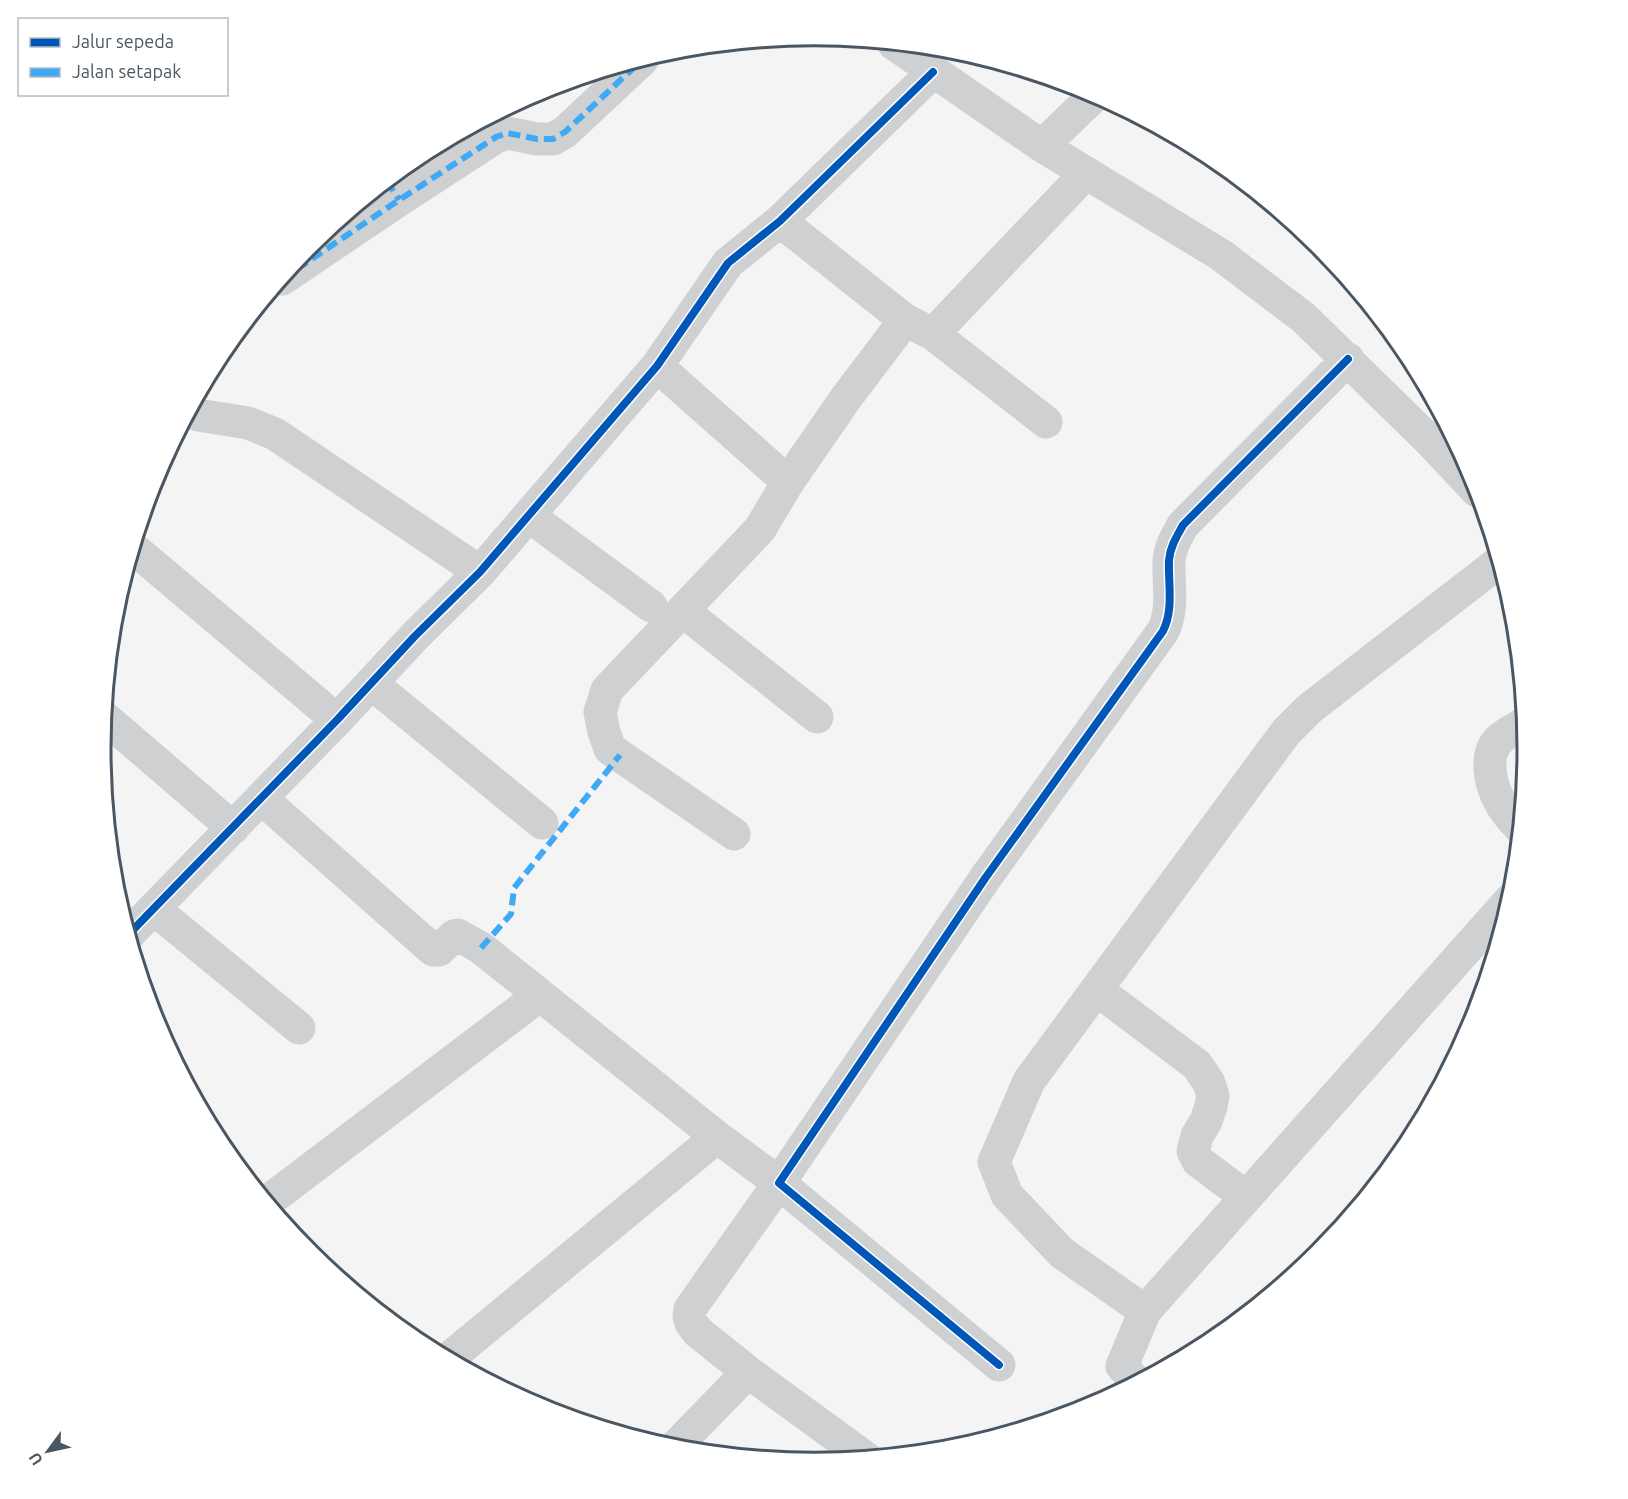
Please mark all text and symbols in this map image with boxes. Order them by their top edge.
legend [18,18,228,96]
text: Jalur sepeda [72,31,174,51]
text: Jalan setapak [72,61,181,81]
north arrow [18,1421,78,1481]
text: U [25,1450,46,1469]

